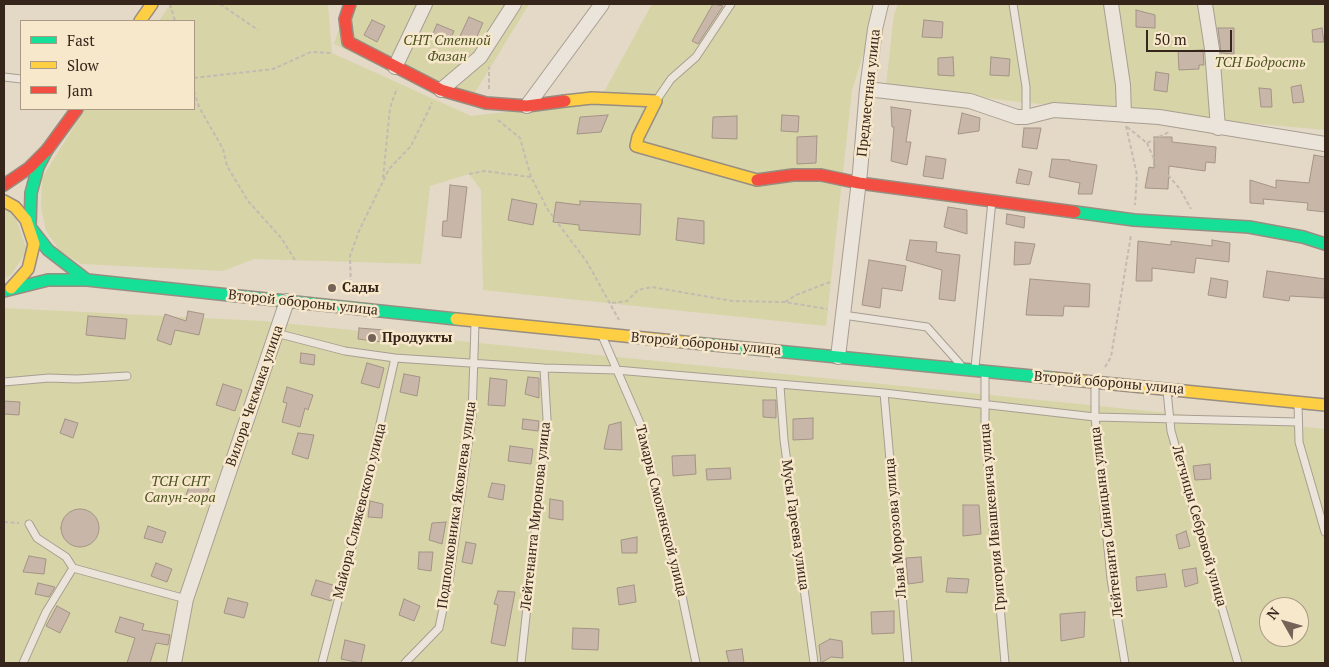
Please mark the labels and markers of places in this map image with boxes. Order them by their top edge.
place label: Сады [342,280,379,296]
marker: Сады [326,282,338,294]
place label: Продукты [382,330,452,346]
marker: Продукты [366,332,378,344]

